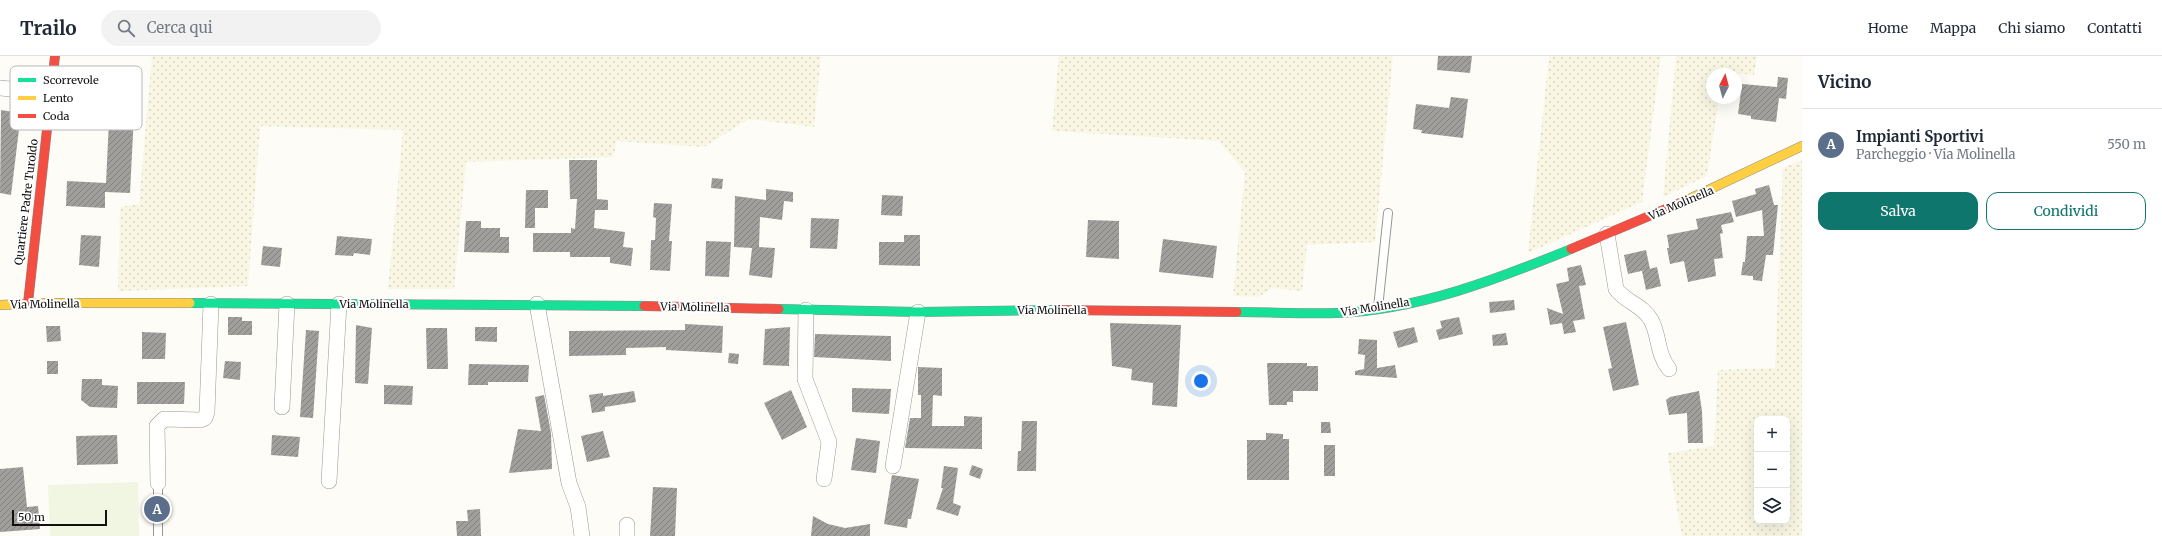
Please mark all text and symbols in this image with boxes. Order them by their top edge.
search box [101,10,381,46]
text: Trailo [20,16,77,40]
icon: search [115,17,137,39]
text: Cerca qui [147,18,213,37]
text: Home [1868,19,1908,37]
text: Mappa [1930,19,1976,37]
text: Chi siamo [1998,19,2065,37]
text: Contatti [2087,19,2142,37]
legend [10,66,142,130]
north arrow [1706,68,1742,104]
text: Vicino [1818,71,1871,93]
text: Scorrevole [43,73,99,87]
text: Lento [43,91,74,105]
text: Coda [43,109,69,123]
text: Impianti Sportivi [1856,127,1984,146]
text: A [1826,136,1836,153]
text: 550 m [2107,136,2146,153]
street label: Quartiere Padre Turoldo [11,138,41,266]
text: Parcheggio · Via Molinella [1856,146,2015,163]
street label: Via Molinella [1646,183,1716,223]
button: Salva [1818,192,1978,230]
button: Condividi [1986,192,2146,230]
street label: Via Molinella [1339,295,1410,319]
street label: Via Molinella [9,296,80,312]
street label: Via Molinella [338,297,409,311]
street label: Via Molinella [659,299,730,315]
street label: Via Molinella [1016,303,1087,317]
your location [1191,371,1211,391]
map controls [1754,416,1790,524]
button: + [1754,416,1790,452]
button: − [1754,452,1790,488]
button: layers [1754,488,1790,524]
pin: A [144,494,170,524]
scale bar [12,508,107,527]
text: 50 m [18,510,45,524]

